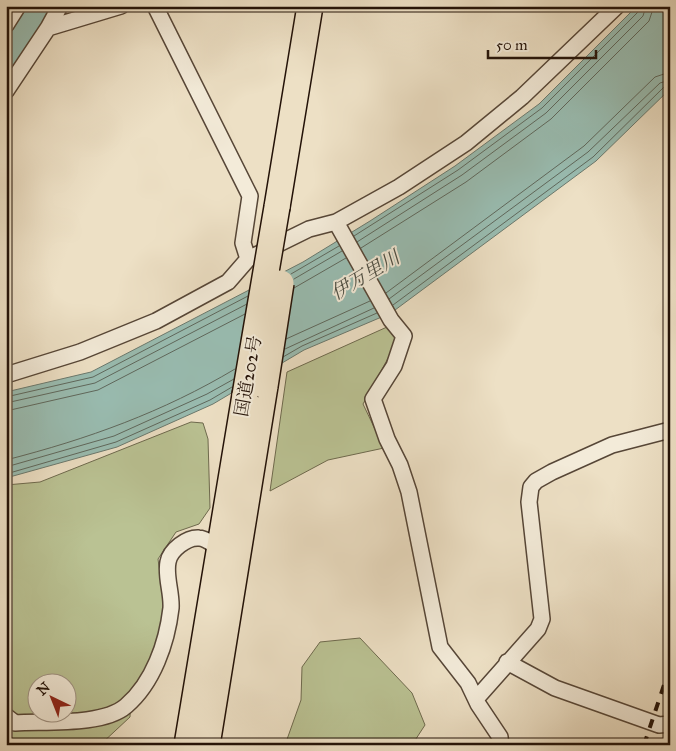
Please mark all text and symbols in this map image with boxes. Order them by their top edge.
scale bar [488,28,596,60]
text: 50 m [496,36,528,54]
water label: 伊万里川 [326,245,405,304]
street label: 国道202号 [230,334,266,418]
north arrow [28,674,78,724]
text: N [33,679,54,699]

